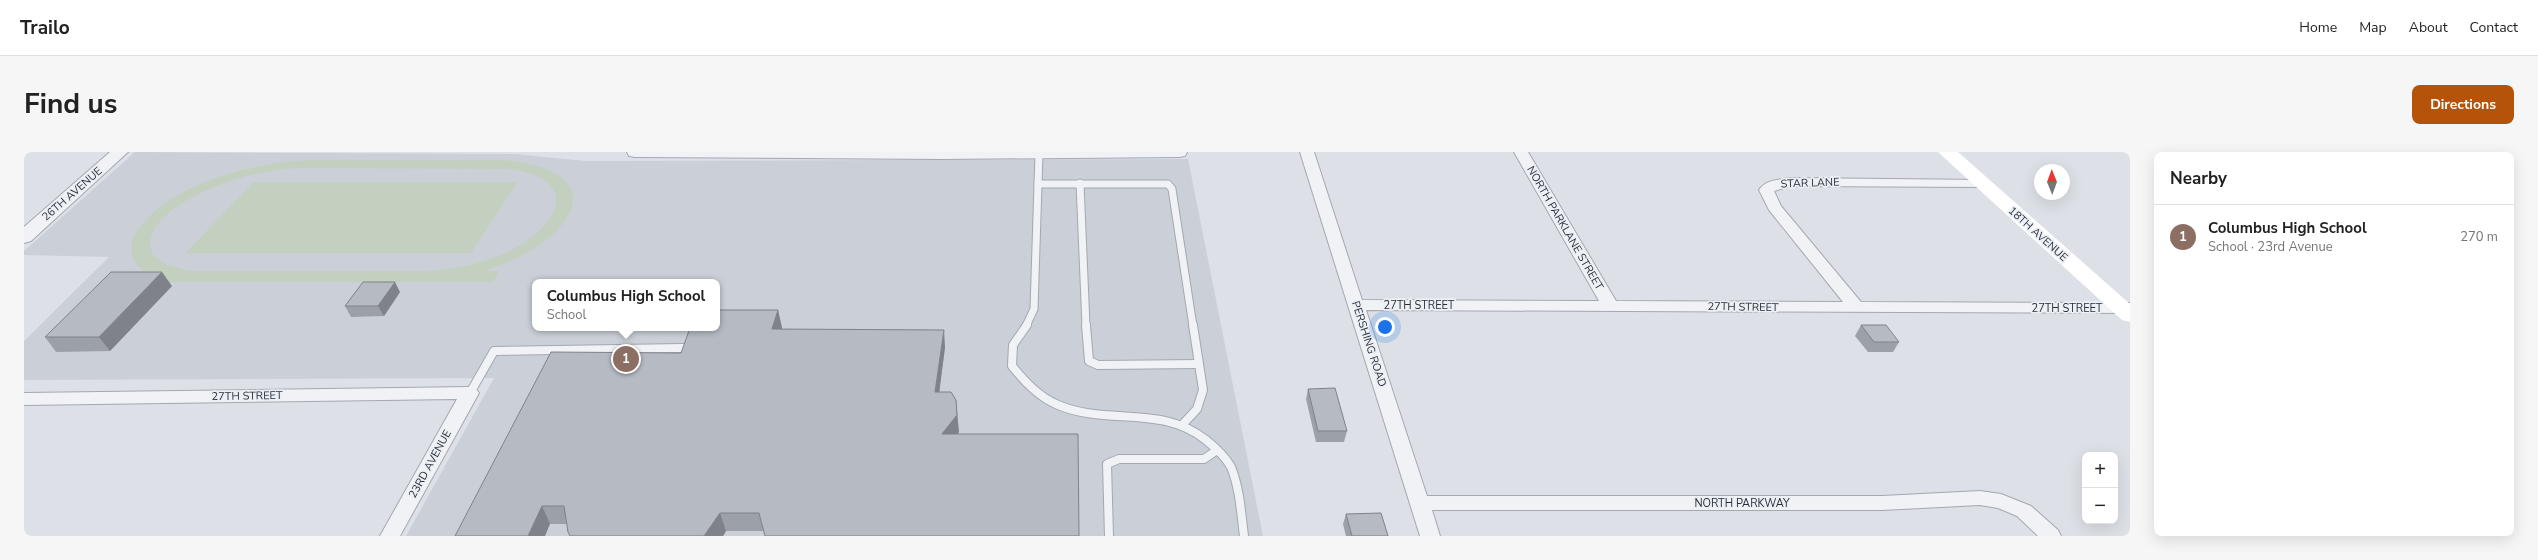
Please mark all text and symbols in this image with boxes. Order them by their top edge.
text: Trailo [20,15,70,41]
text: Home [2299,18,2337,37]
text: Map [2359,18,2387,37]
text: About [2409,18,2448,37]
text: Contact [2470,18,2518,37]
text: Find us [24,85,118,123]
button: Directions [2412,85,2514,124]
street label: NORTH PARKLANE STREET [1523,163,1607,293]
street label: 26TH AVENUE [39,164,105,224]
north arrow [2034,164,2070,200]
text: Nearby [2170,167,2227,190]
street label: STAR LANE [1780,174,1840,192]
street label: 18TH AVENUE [2005,203,2071,265]
text: Columbus High School [2208,218,2367,238]
text: 1 [2179,228,2187,246]
text: 270 m [2460,228,2498,246]
text: School · 23rd Avenue [2208,238,2333,256]
popup [532,279,720,331]
text: Columbus High School [547,286,705,306]
street label: 27TH STREET [1384,298,1455,313]
street label: PERSHING ROAD [1348,299,1390,389]
street label: 27TH STREET [1707,299,1779,315]
street label: 27TH STREET [2032,301,2103,316]
text: School [547,306,586,324]
your location [1375,317,1395,337]
pin: 1 [613,344,639,374]
street label: 27TH STREET [211,388,283,404]
street label: 23RD AVENUE [405,427,455,501]
map controls [2082,452,2118,524]
button: + [2082,452,2118,488]
button: − [2082,488,2118,524]
street label: NORTH PARKWAY [1694,496,1790,511]

